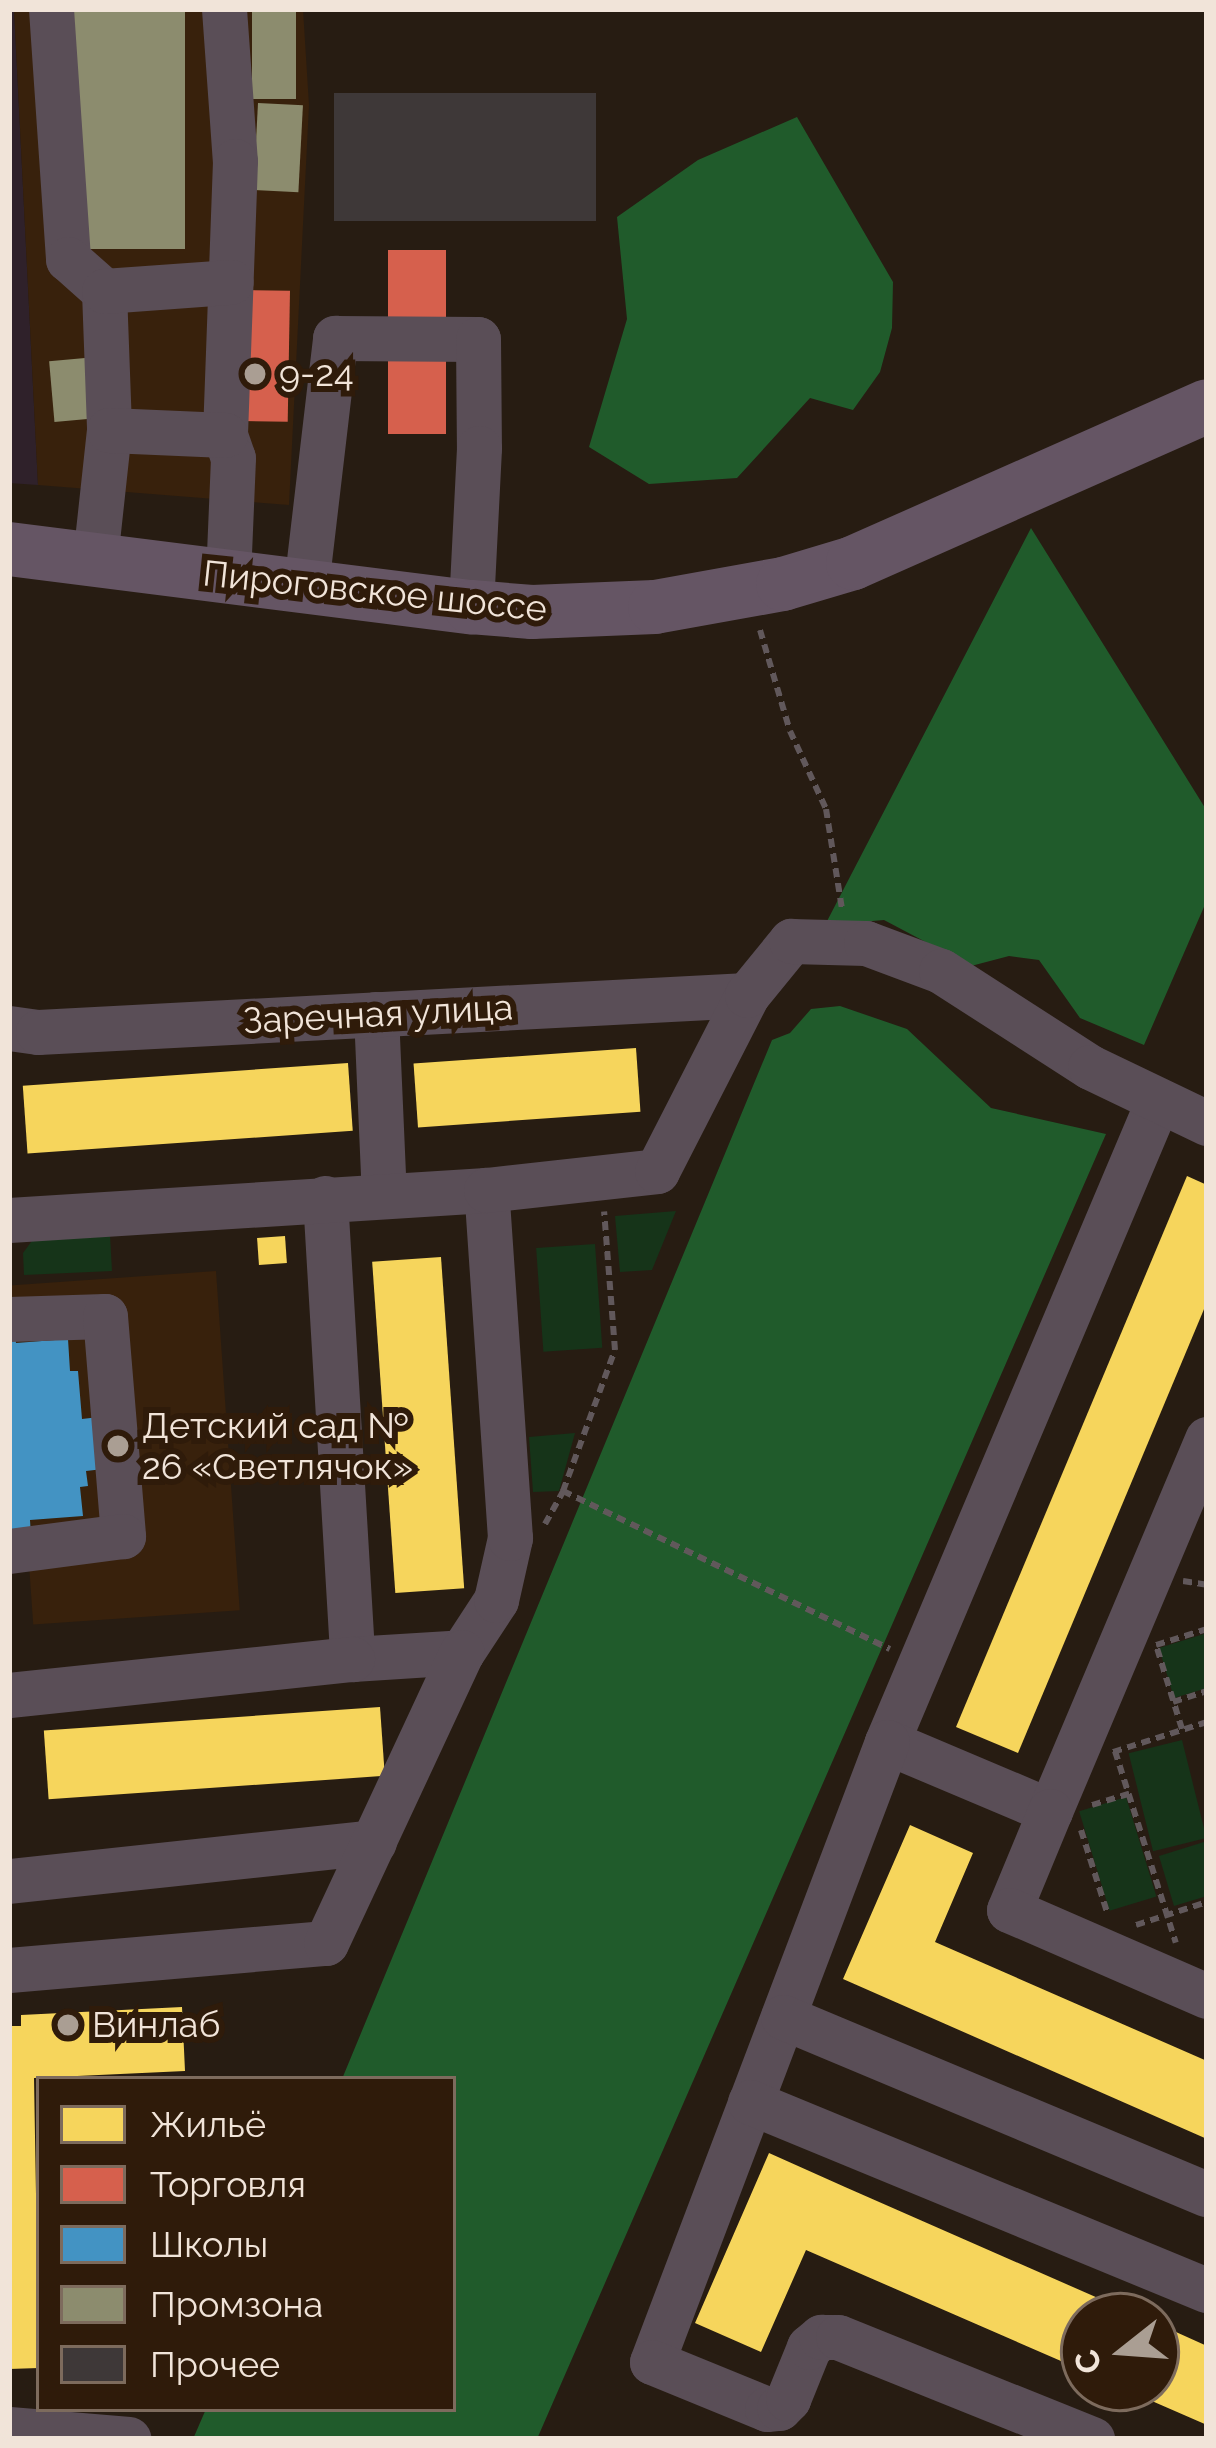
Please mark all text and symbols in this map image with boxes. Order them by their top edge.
place label: 9-24 [279,352,354,396]
marker: 9-24 [242,361,268,387]
street label: Пироговское шоссе [201,551,549,631]
street label: Заречная улица [241,985,515,1043]
place label: Детский сад № 26 «Светлячок» [142,1403,413,1488]
marker: Детский сад № 26 «Светлячок» [105,1433,131,1459]
place label: Винлаб [92,2003,220,2047]
marker: Винлаб [55,2012,81,2038]
legend [36,2076,456,2412]
text: Жильё [150,2103,266,2145]
text: Торговля [150,2163,306,2205]
text: Школы [150,2223,268,2265]
text: Промзона [150,2283,323,2325]
north arrow [1060,2292,1180,2412]
text: Прочее [150,2343,280,2385]
text: С [1066,2345,1110,2378]

